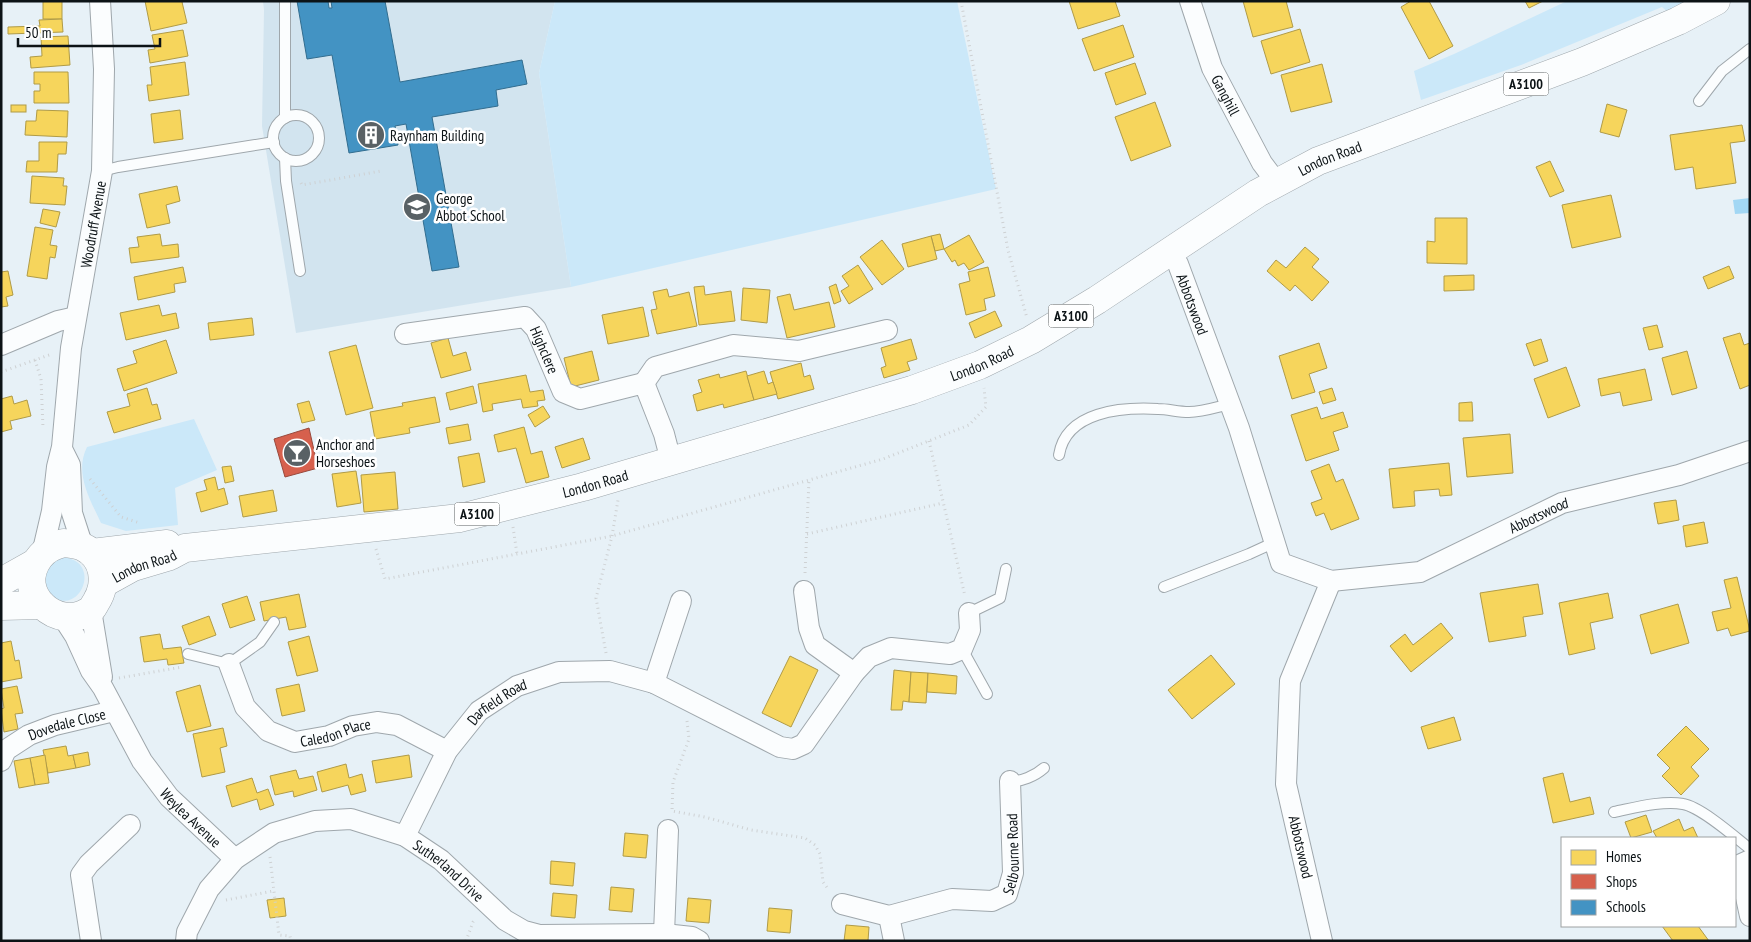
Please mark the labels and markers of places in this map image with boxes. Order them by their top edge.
building icon: Raynham Building [356,120,386,150]
place label: Raynham Building [390,126,484,145]
place label: George Abbot School [436,189,505,225]
school or university icon: George Abbot School [402,192,432,222]
place label: Anchor and Horseshoes [316,435,375,471]
bar icon: Anchor and Horseshoes [282,438,312,468]

